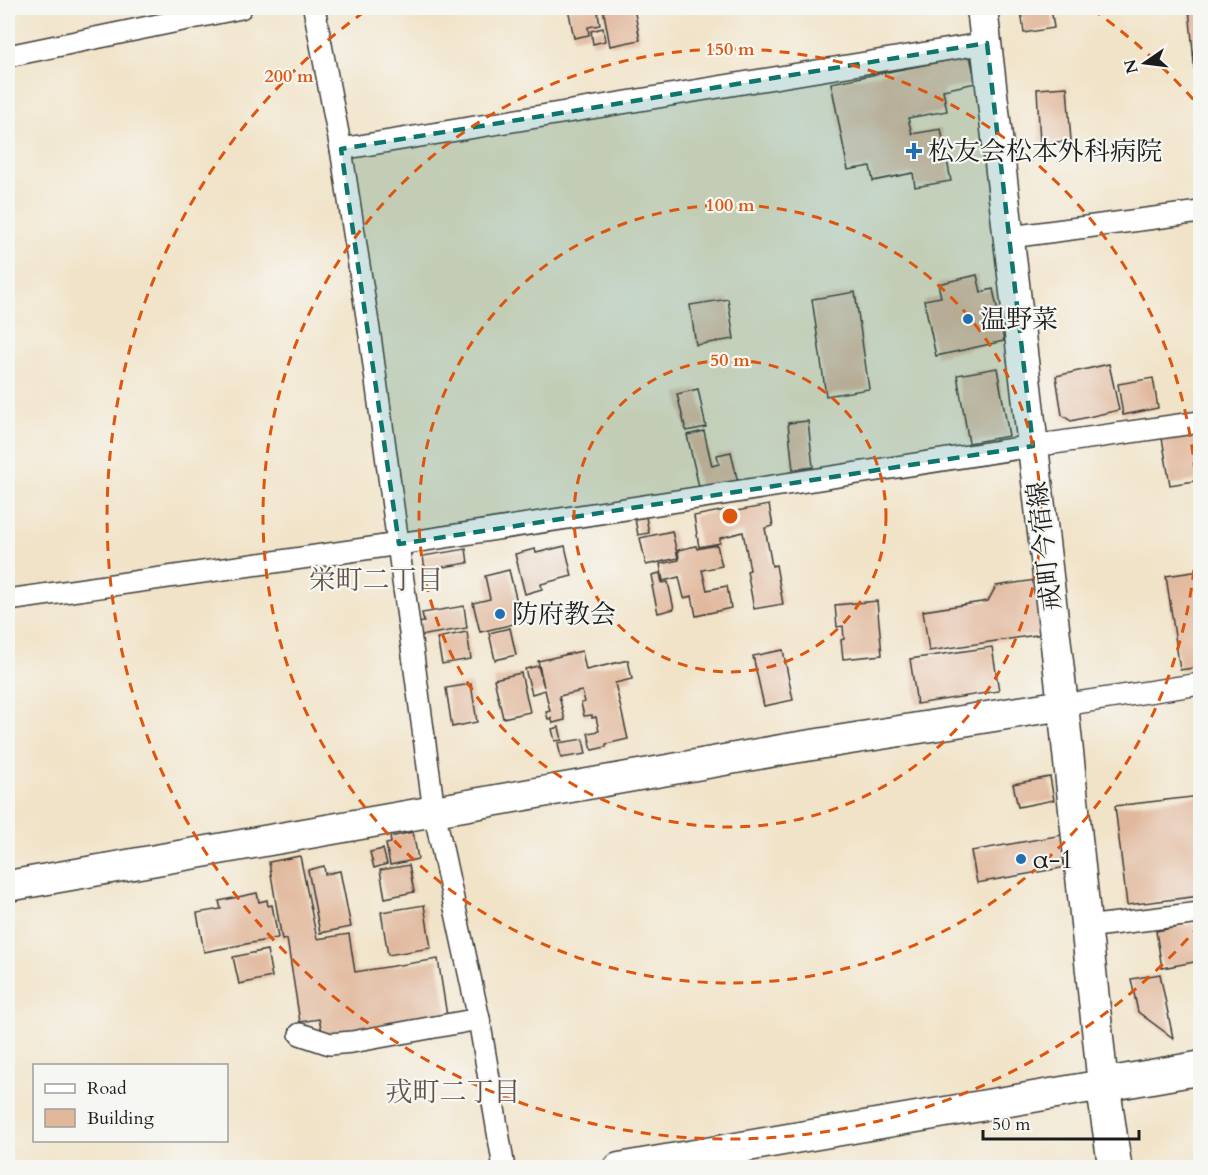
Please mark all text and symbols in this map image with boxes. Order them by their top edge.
north arrow [1115,33,1175,93]
text: 150 m [705,37,755,62]
text: N [1119,57,1144,76]
text: 200 m [264,64,314,89]
place label: 松友会松本外科病院 [928,134,1162,169]
marker: 松友会松本外科病院 [905,142,923,160]
text: 100 m [705,193,755,218]
place label: 温野菜 [980,302,1058,337]
marker: 温野菜 [961,312,975,326]
text: 50 m [710,348,750,373]
street label: 戒町今宿線 [1019,479,1070,613]
centre of rings [720,506,740,526]
district label: 栄町二丁目 [309,562,444,599]
place label: 防府教会 [512,597,616,632]
marker: 防府教会 [493,607,507,621]
place label: α-1 [1033,842,1074,877]
marker: α-1 [1014,852,1028,866]
legend [33,1064,228,1142]
district label: 戎町二丁目 [386,1074,521,1111]
text: Road [87,1076,127,1101]
scale bar [983,1103,1139,1141]
text: Building [87,1106,155,1131]
text: 50 m [992,1112,1031,1137]

